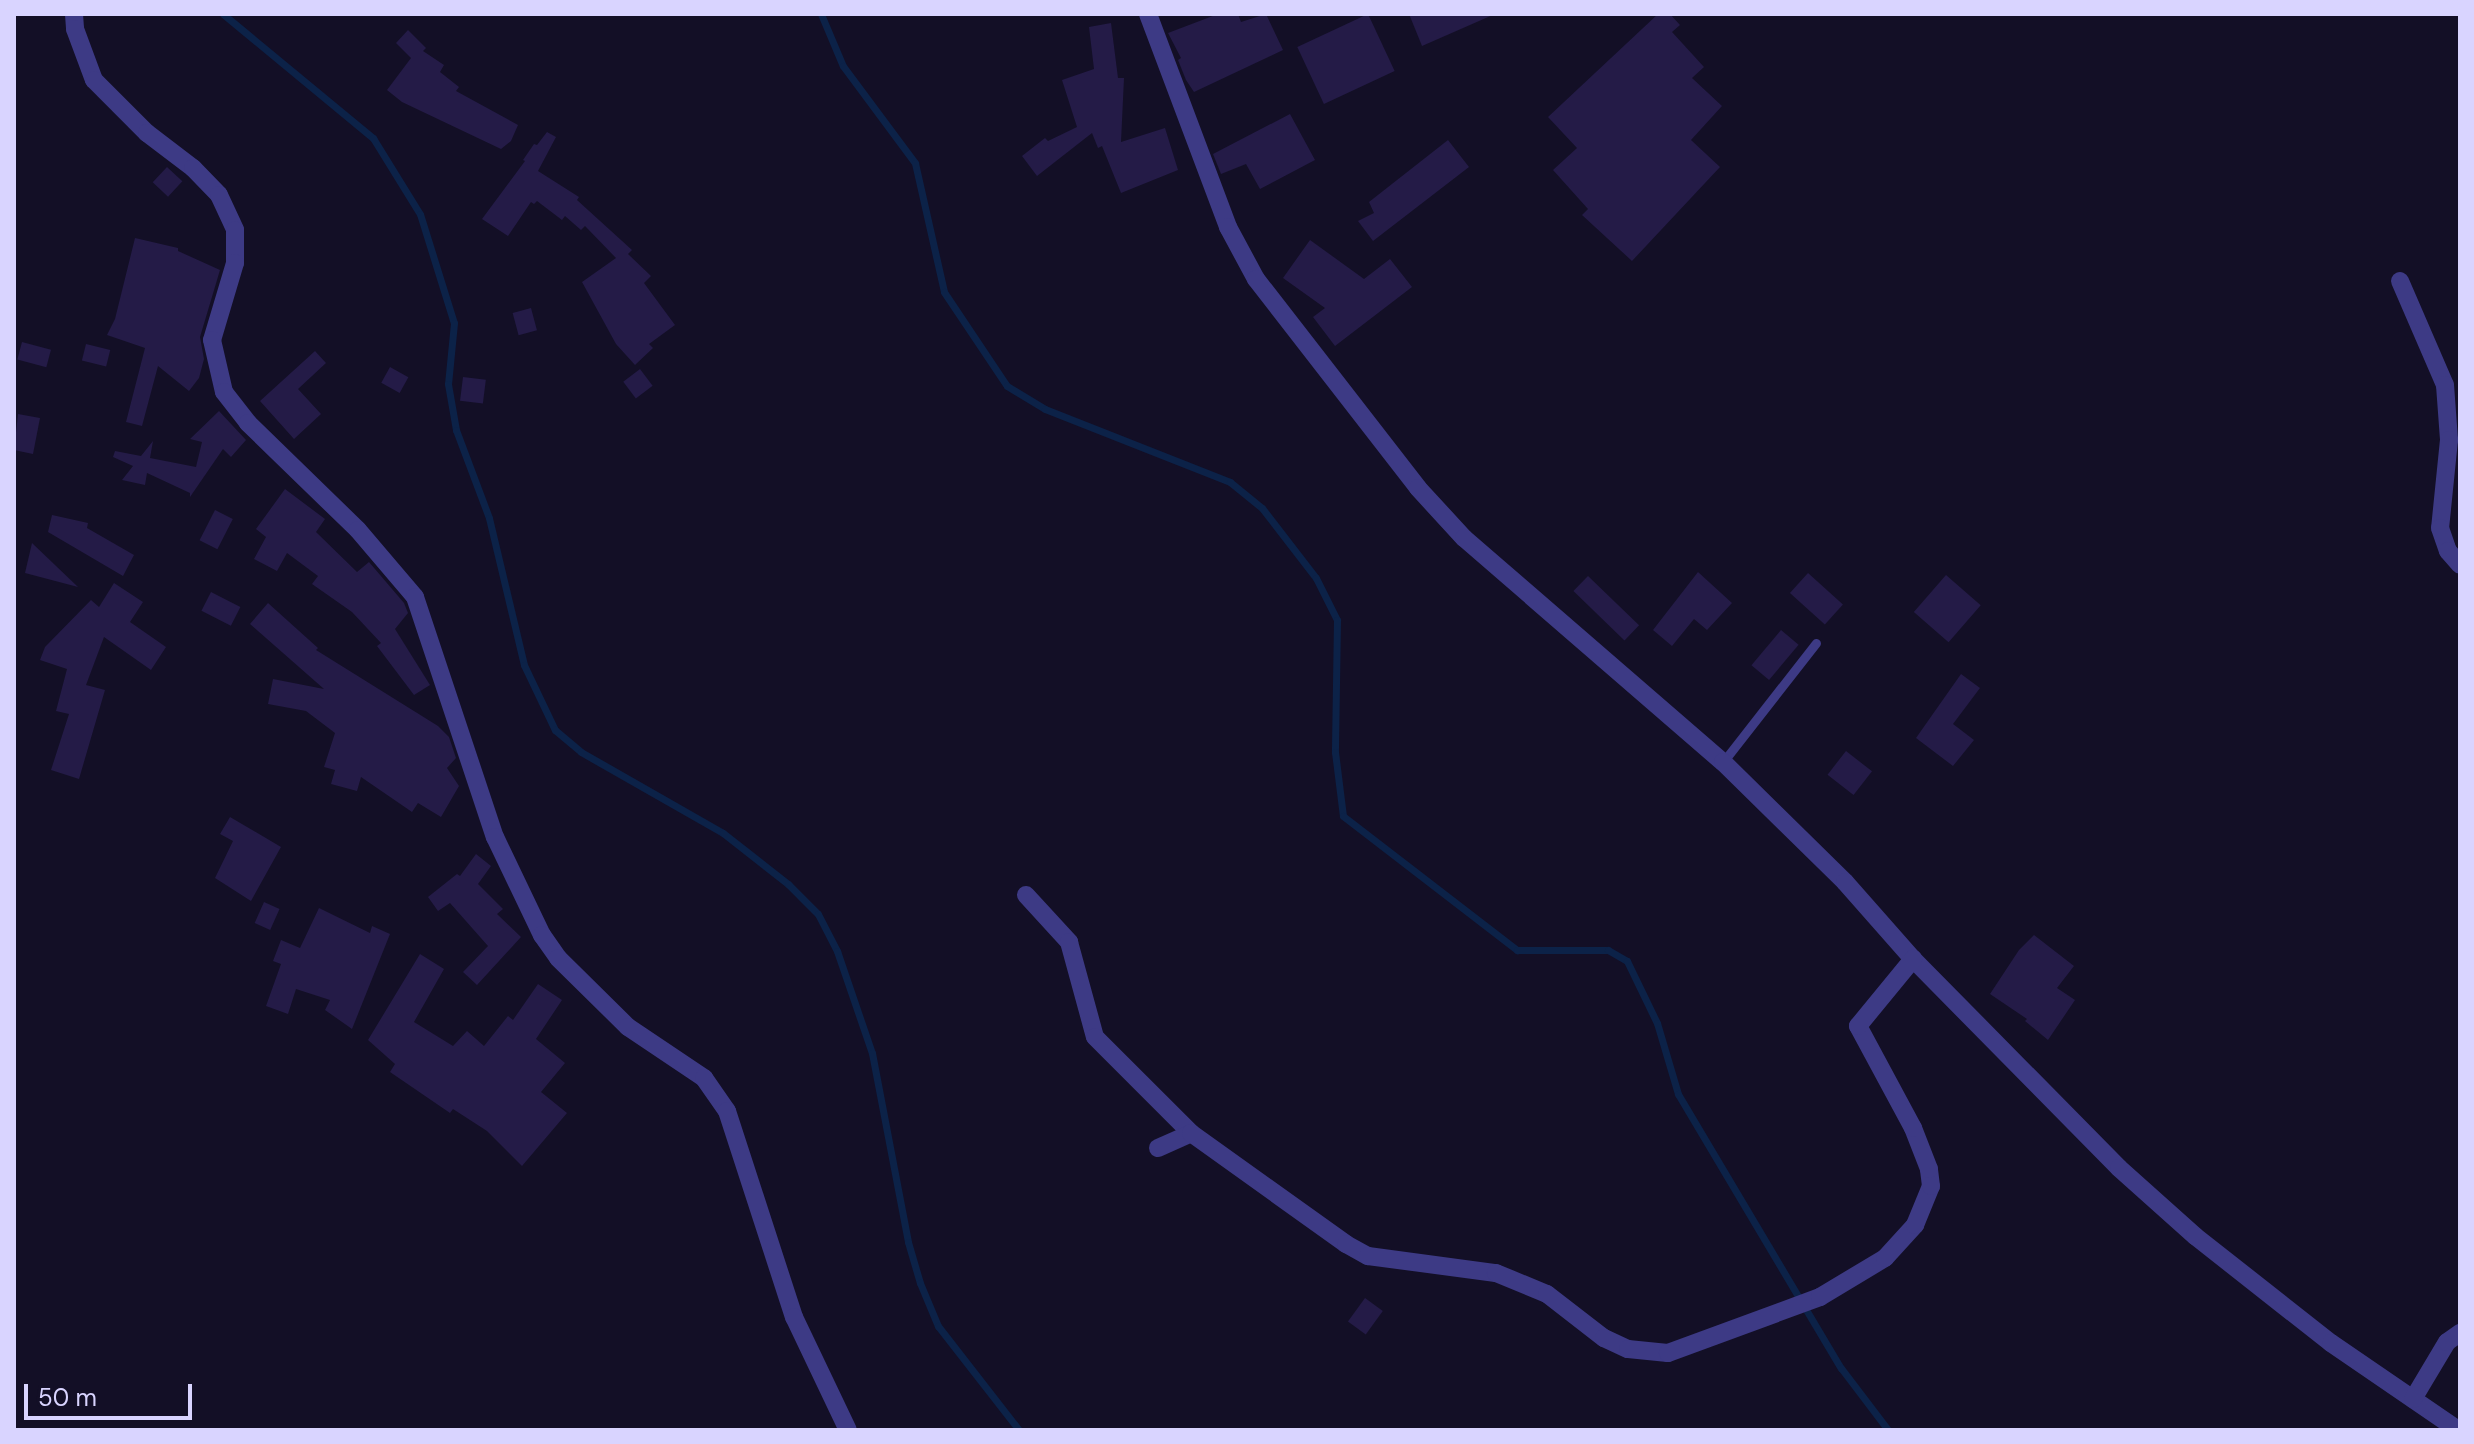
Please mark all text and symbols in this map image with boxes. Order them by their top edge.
scale bar [28,1368,196,1418]
text: 50 m [38,1382,97,1413]

